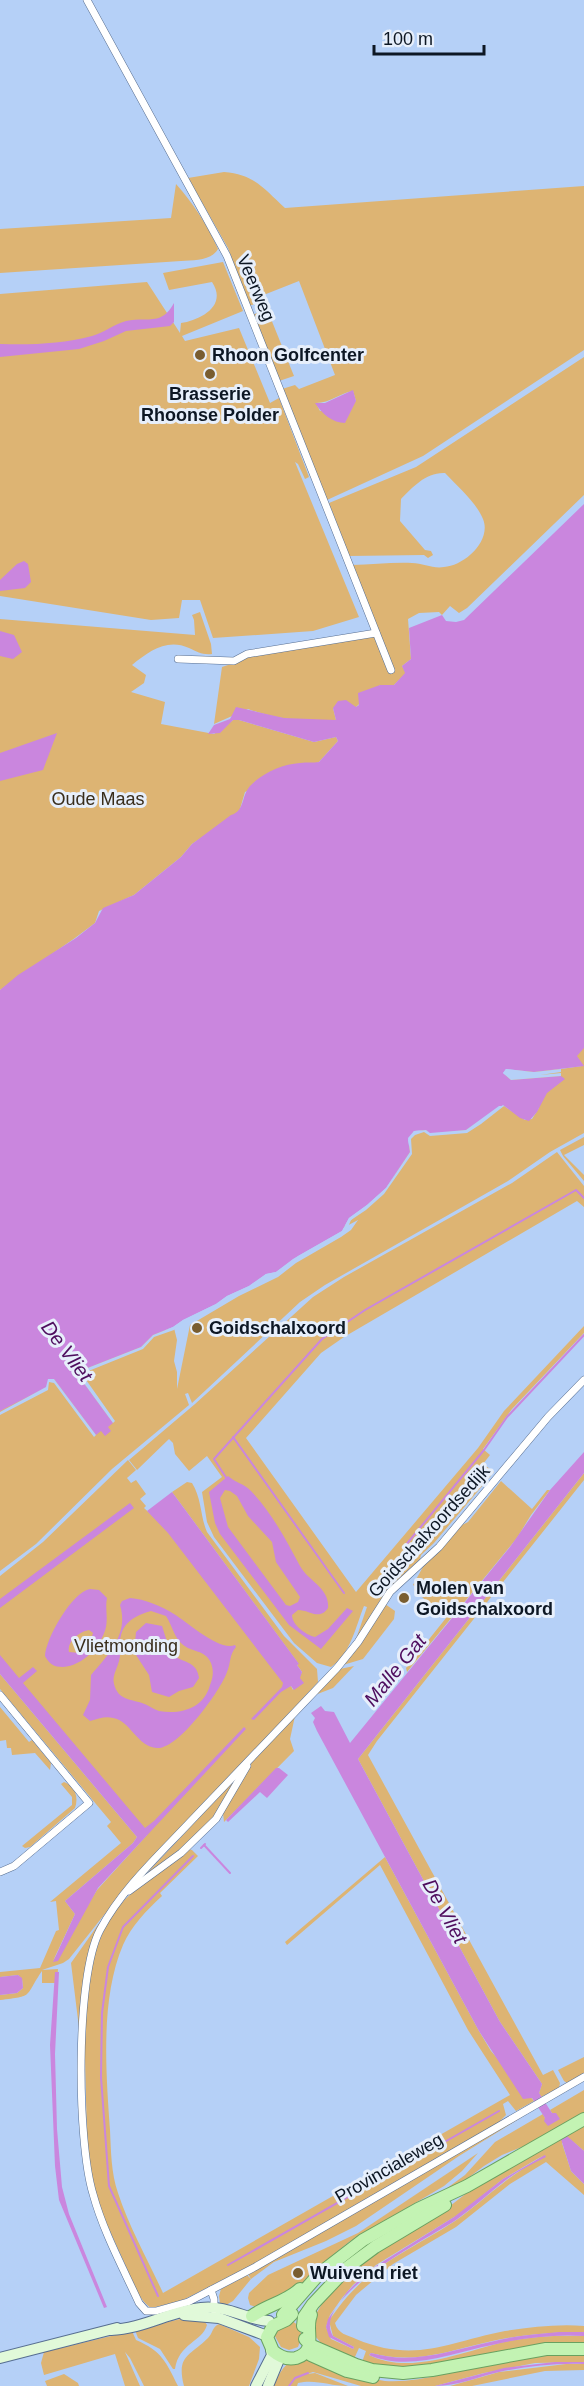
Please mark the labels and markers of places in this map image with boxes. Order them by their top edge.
place label: Rhoon Golfcenter [212,345,364,365]
marker: Rhoon Golfcenter [193,348,207,362]
marker: Brasserie Rhoonse Polder [203,367,217,381]
place label: Brasserie Rhoonse Polder [141,384,279,425]
place label: Goidschalxoord [209,1318,346,1338]
marker: Goidschalxoord [190,1321,204,1335]
place label: Molen van Goidschalxoord [416,1578,553,1619]
marker: Molen van Goidschalxoord [397,1591,411,1605]
place label: Wuivend riet [310,2263,418,2283]
marker: Wuivend riet [291,2266,305,2280]

